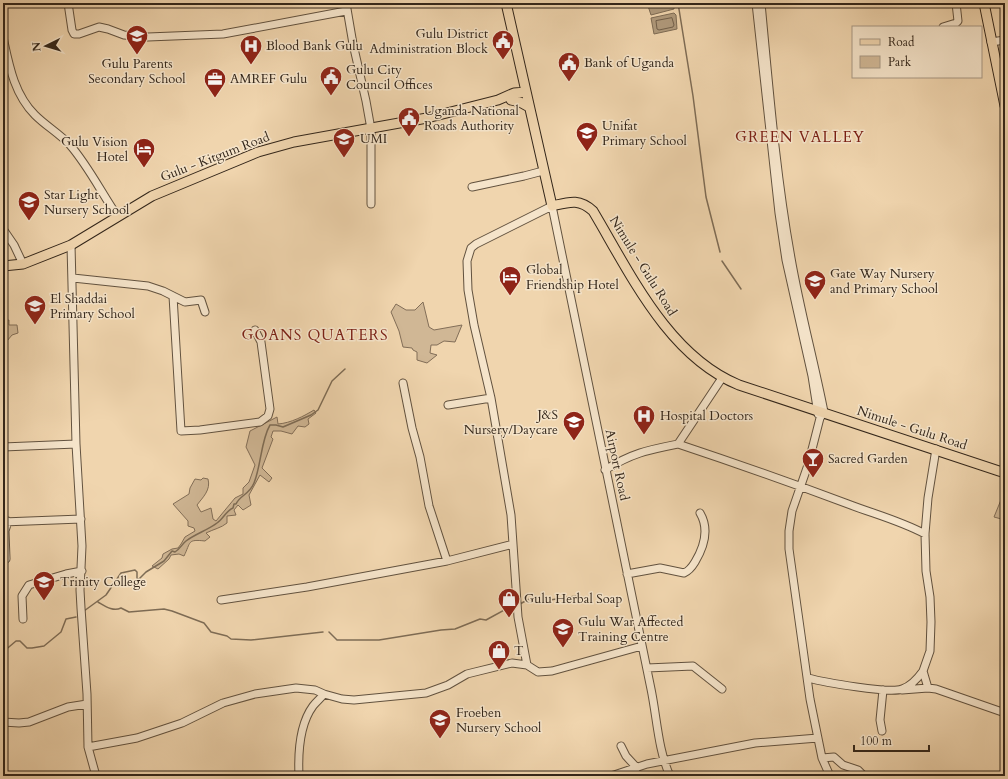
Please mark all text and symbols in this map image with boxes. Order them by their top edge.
school or university icon: Gulu Parents Secondary School [124,23,150,56]
place label: Gulu District Administration Block [370,25,488,58]
north arrow [26,26,66,66]
legend [852,26,982,78]
public building icon: Gulu District Administration Block [490,28,516,61]
hospital icon: Blood Bank Gulu [238,33,264,66]
text: Road [888,34,915,50]
place label: Blood Bank Gulu [266,37,363,55]
text: N [29,41,44,52]
public building icon: Bank of Uganda [556,50,582,83]
place label: Bank of Uganda [584,54,675,72]
text: Park [888,54,912,70]
place label: Gulu Parents Secondary School [88,55,186,88]
place label: Gulu City Council Offices [346,61,433,94]
public building icon: Gulu City Council Offices [318,64,344,97]
office icon: AMREF Gulu [202,66,228,99]
place label: AMREF Gulu [230,70,307,88]
place label: Uganda National Roads Authority [424,102,519,135]
public building icon: Uganda National Roads Authority [396,105,422,138]
place label: Unifat Primary School [602,117,687,150]
school or university icon: Unifat Primary School [574,120,600,153]
school or university icon: UMI [331,126,357,159]
district label: GREEN VALLEY [735,127,865,147]
street label: Gulu - Kitgum Road [158,128,272,186]
place label: UMI [360,130,387,148]
place label: Gulu Vision Hotel [61,133,129,166]
hotel icon: Gulu Vision Hotel [131,136,157,169]
place label: Star Light Nursery School [44,186,130,219]
school or university icon: Star Light Nursery School [16,189,42,222]
street label: Nimule - Gulu Road [605,213,681,320]
place label: Global Friendship Hotel [526,261,619,294]
hotel icon: Global Friendship Hotel [497,264,523,297]
place label: Gate Way Nursery and Primary School [830,265,939,298]
school or university icon: Gate Way Nursery and Primary School [802,268,828,301]
place label: El Shaddai Primary School [50,290,135,323]
school or university icon: El Shaddai Primary School [22,293,48,326]
district label: GOANS QUATERS [242,325,388,345]
street label: Nimule - Gulu Road [855,402,969,454]
hospital icon: Hospital Doctors [631,403,657,436]
place label: J&S Nursery/Daycare [464,406,558,439]
place label: Hospital Doctors [660,407,753,425]
school or university icon: J&S Nursery/Daycare [561,409,587,442]
street label: Airport Road [601,428,633,502]
bar icon: Sacred Garden [800,446,826,479]
place label: Sacred Garden [828,450,909,468]
school or university icon: Trinity College [31,569,57,602]
place label: Trinity College [60,573,146,591]
shop icon: Gulu Herbal Soap [496,586,522,619]
place label: Gulu Herbal Soap [524,590,622,608]
place label: Gulu War Affected Training Centre [578,613,683,646]
school or university icon: Gulu War Affected Training Centre [550,616,576,649]
shop icon: T [486,638,512,671]
place label: T [514,642,524,660]
place label: Froeben Nursery School [456,704,542,737]
school or university icon: Froeben Nursery School [427,707,453,740]
scale bar [854,727,929,753]
text: 100 m [860,733,893,749]

